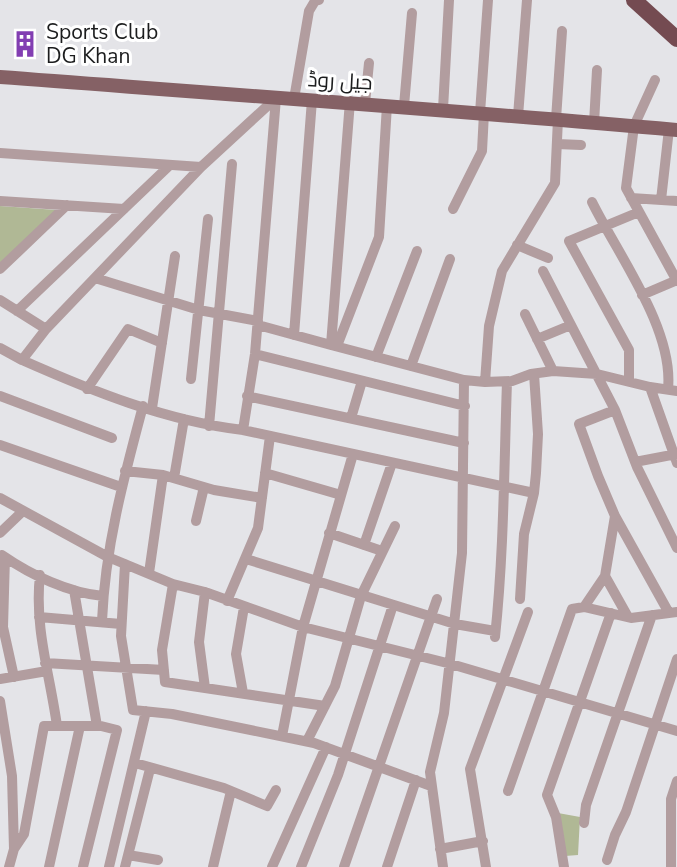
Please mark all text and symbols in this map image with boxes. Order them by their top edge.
place label: Sports Club DG Khan [46,18,158,70]
building icon: Sports Club DG Khan [10,29,40,59]
street label: جیل روڈ [307,65,373,97]

